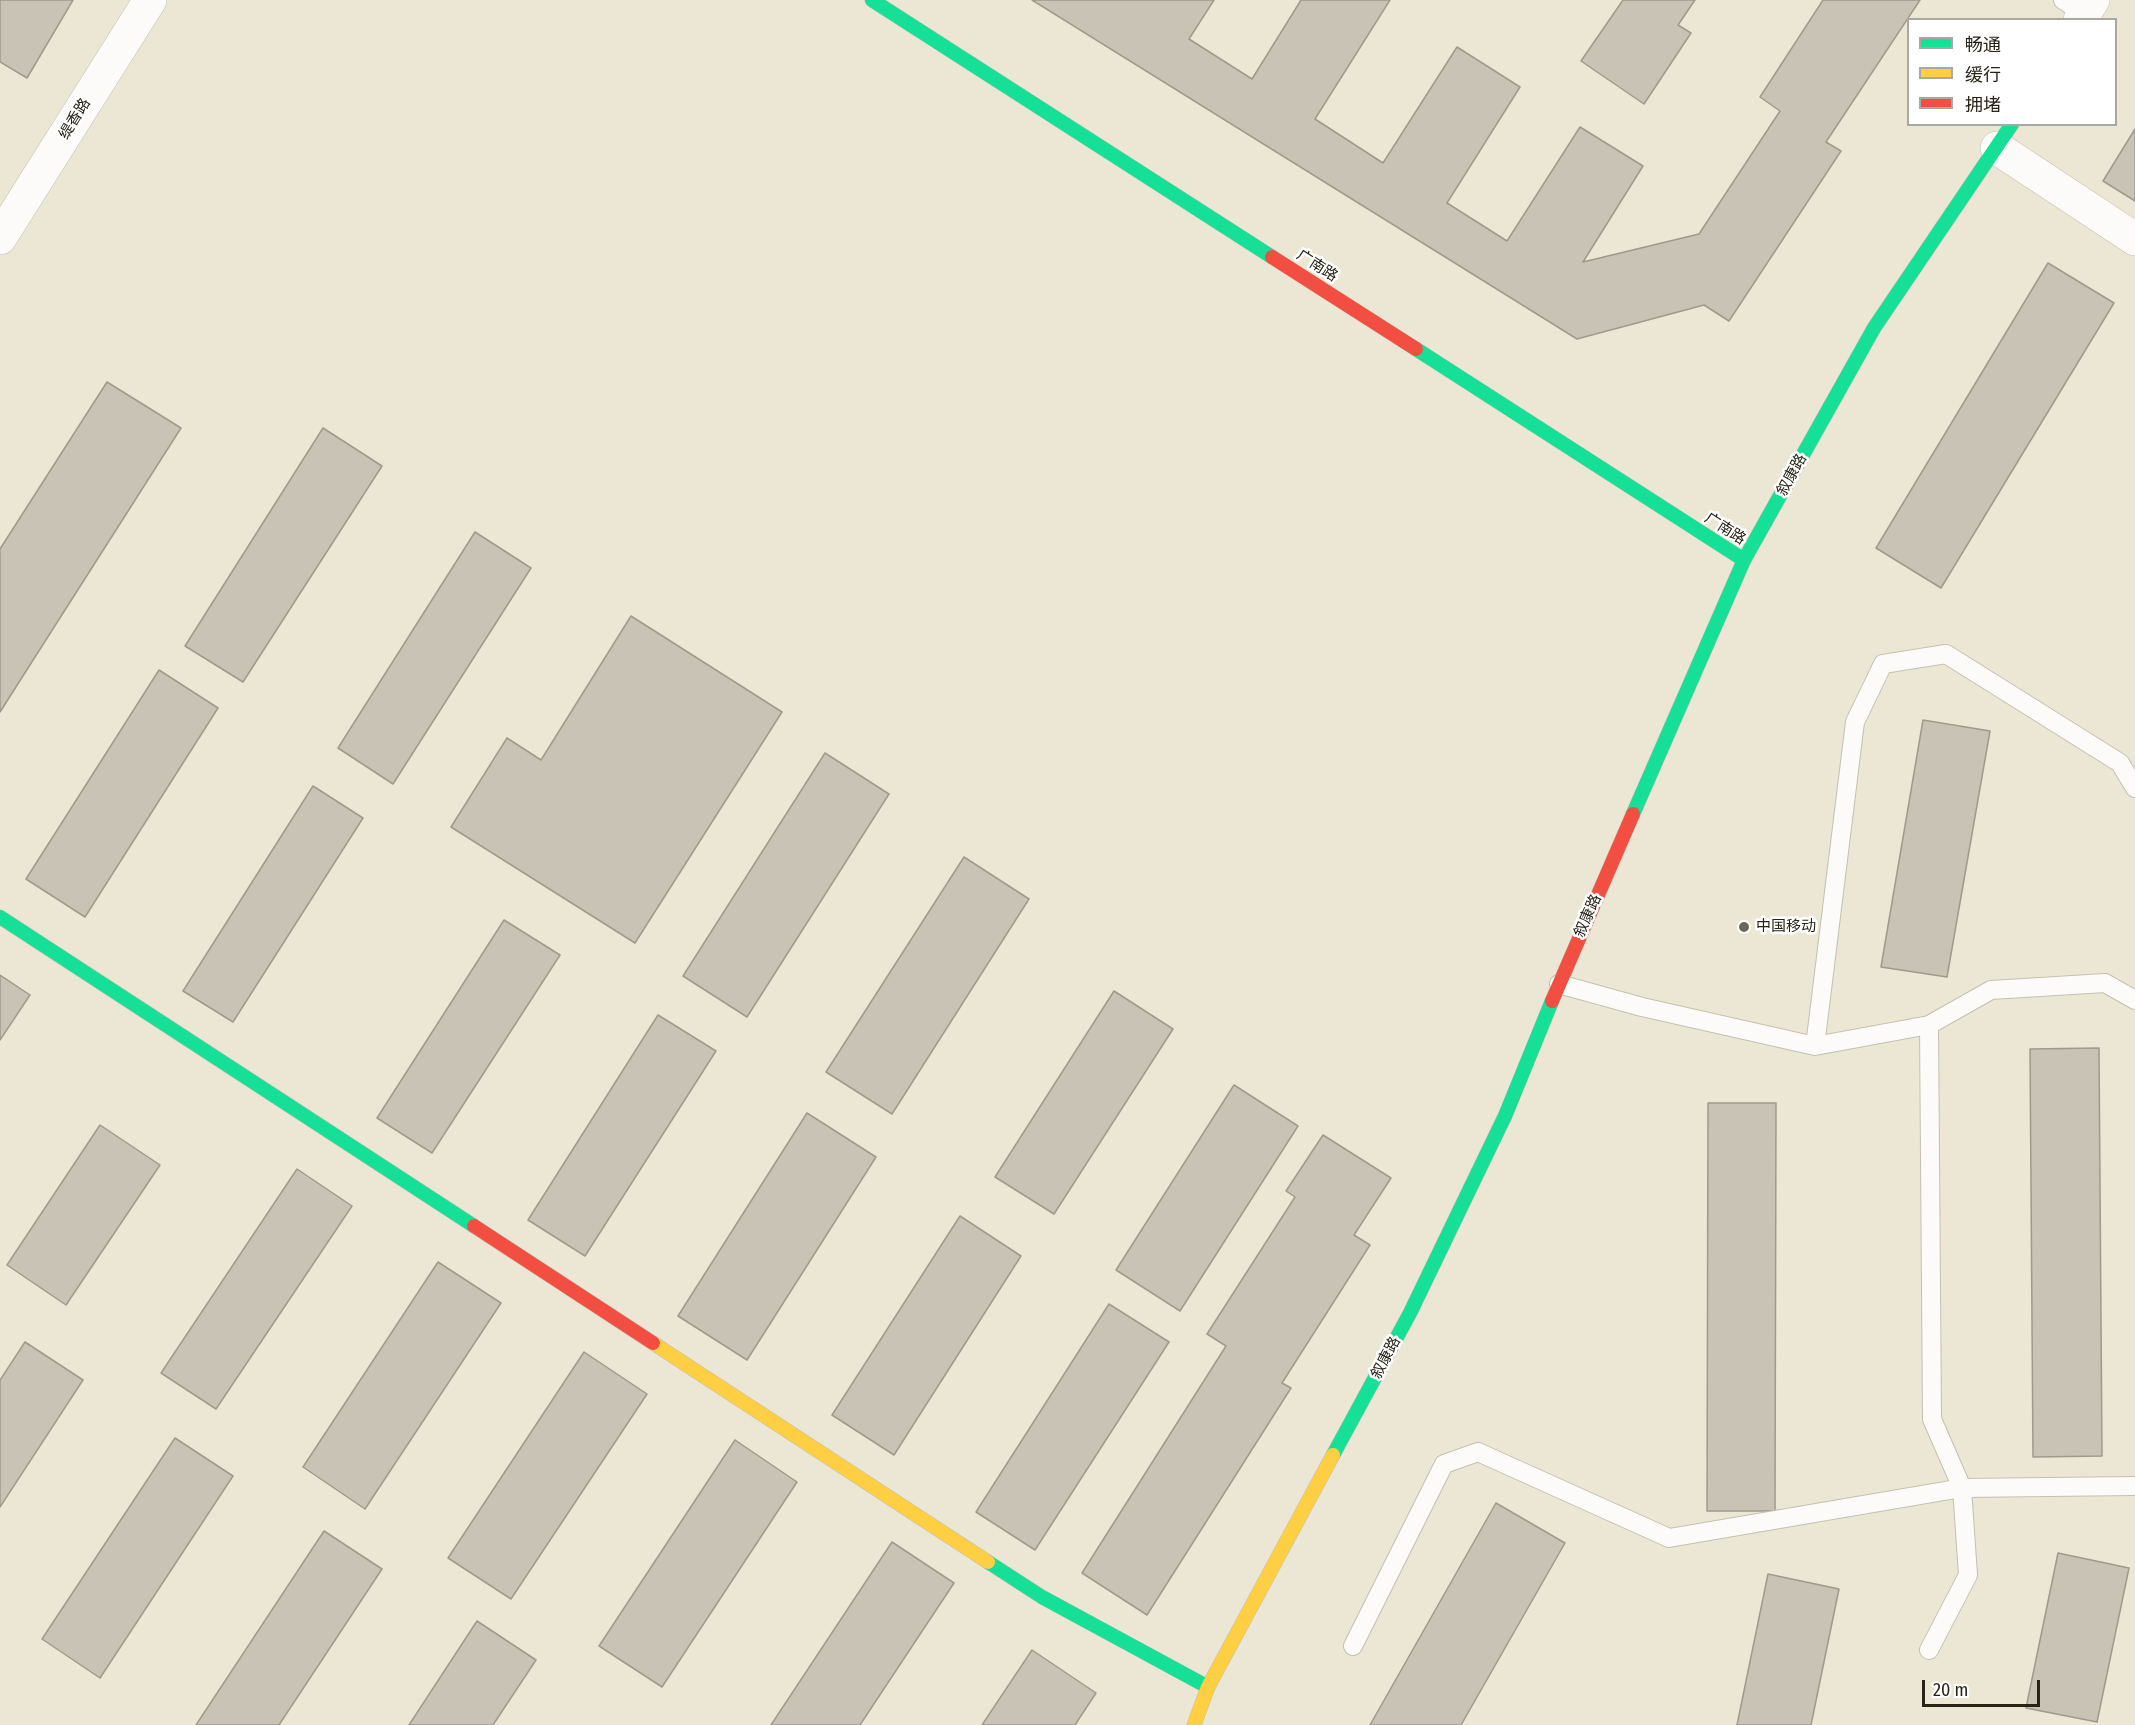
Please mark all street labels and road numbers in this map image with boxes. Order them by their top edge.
street label: 缇香路 [55,95,95,143]
street label: 广南路 [1293,246,1341,286]
street label: 叙康路 [1773,451,1811,499]
street label: 广南路 [1701,509,1749,549]
street label: 叙康路 [1571,892,1605,940]
street label: 叙康路 [1367,1334,1405,1382]

